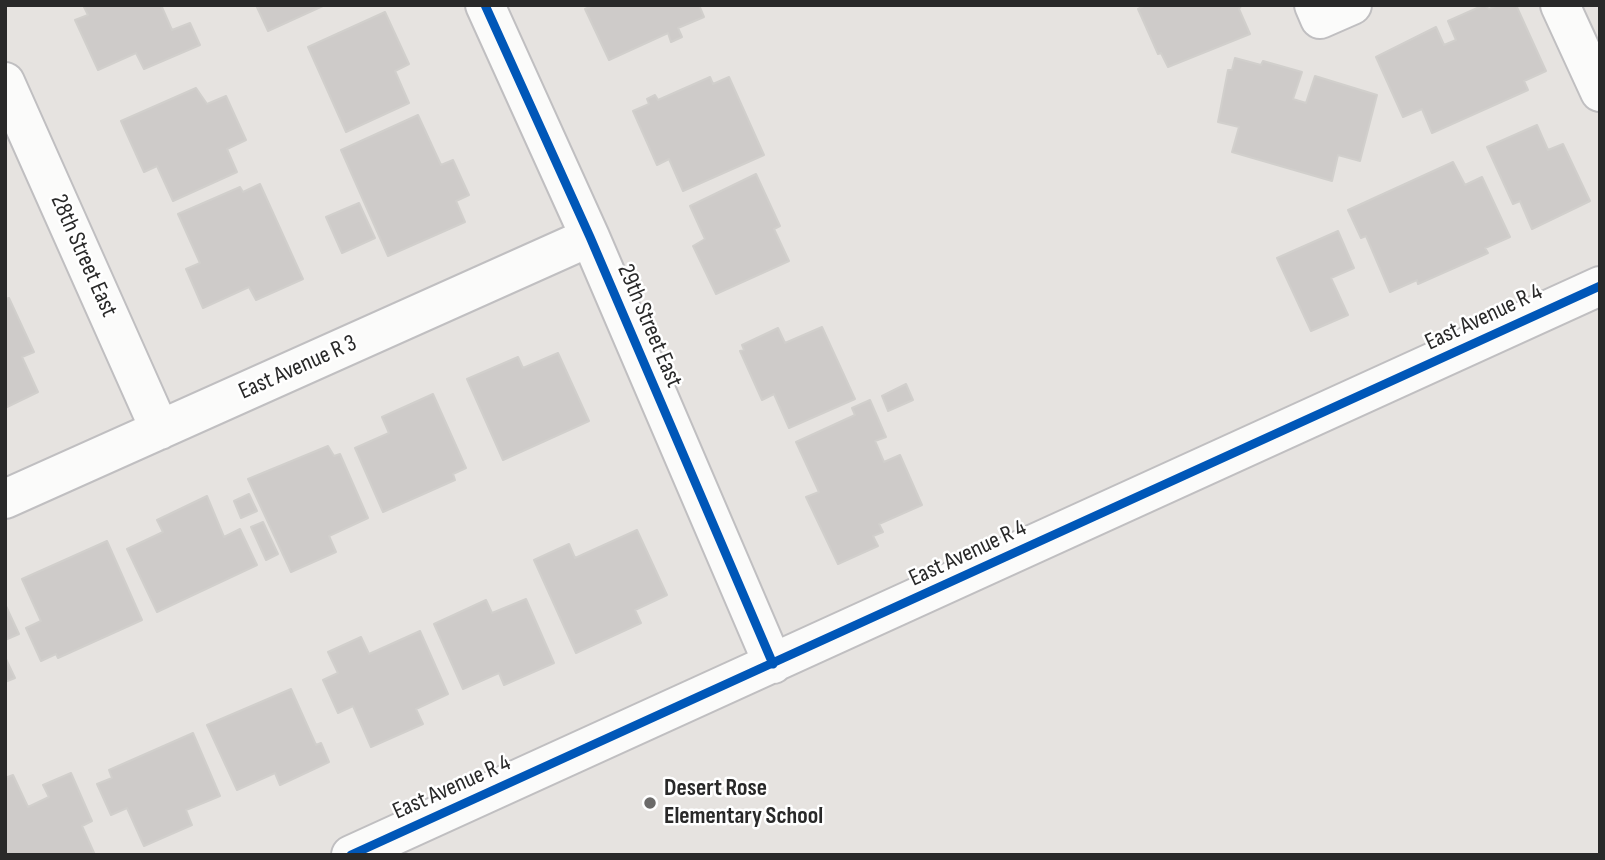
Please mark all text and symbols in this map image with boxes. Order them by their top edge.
street label: 28th Street East [43,190,123,322]
street label: 29th Street East [610,260,688,392]
street label: East Avenue R 4 [1421,278,1547,358]
street label: East Avenue R 3 [235,329,361,407]
street label: East Avenue R 4 [905,514,1031,594]
street label: East Avenue R 4 [389,749,515,827]
place label: Desert Rose Elementary School [664,775,823,831]
marker: Desert Rose Elementary School [642,795,658,811]

